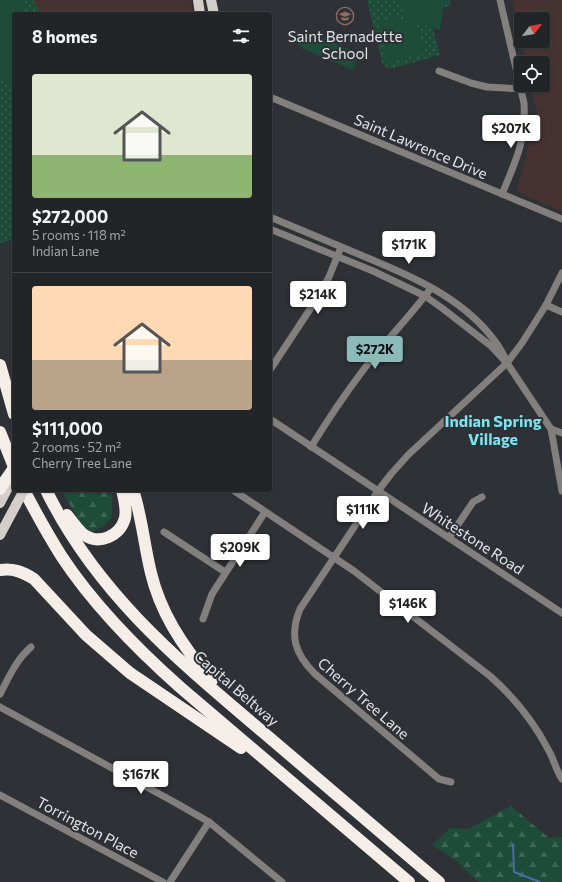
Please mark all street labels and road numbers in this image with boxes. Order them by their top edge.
street label: Saint Lawrence Drive [352,110,490,182]
street label: Whitestone Road [419,498,527,578]
street label: Capital Beltway [191,646,283,730]
street label: Cherry Tree Lane [315,653,413,743]
street label: Torrington Place [34,793,142,861]

